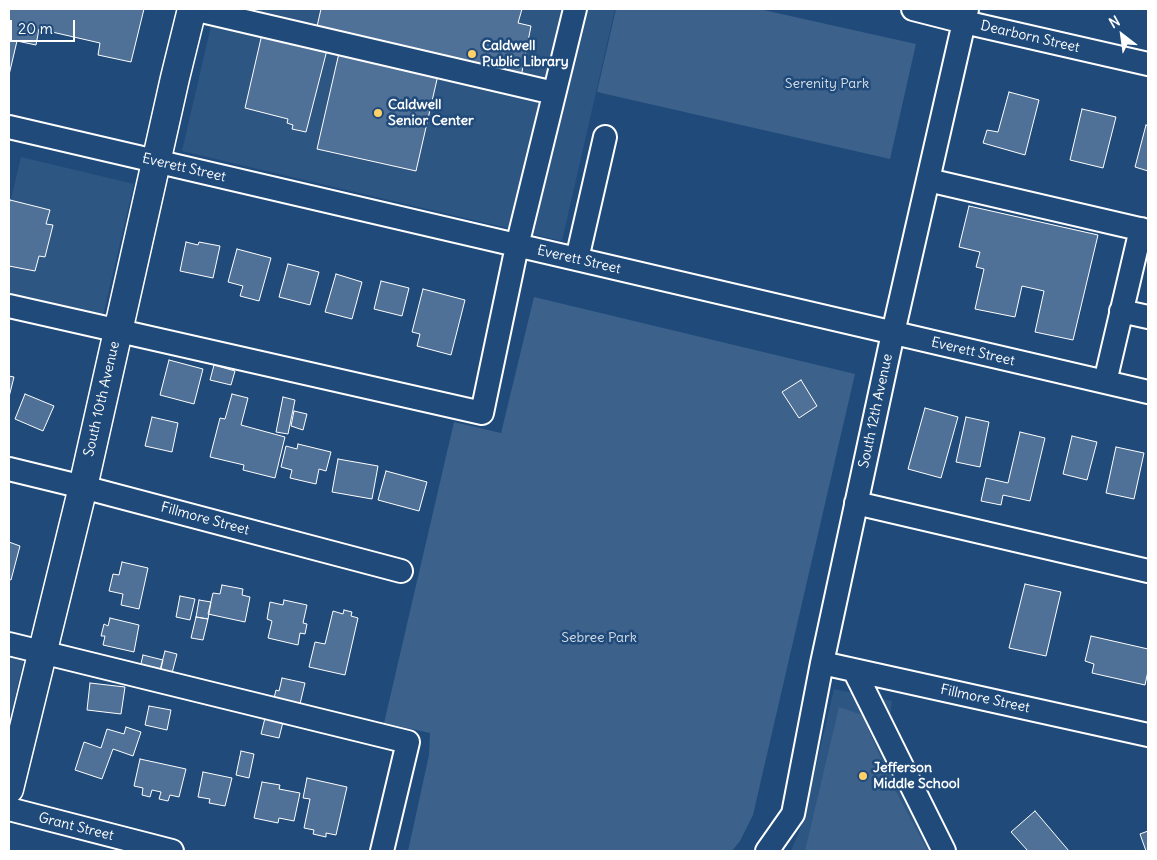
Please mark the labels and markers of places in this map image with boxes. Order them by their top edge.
place label: Caldwell Public Library [482,38,569,70]
marker: Caldwell Public Library [466,48,478,60]
place label: Caldwell Senior Center [388,97,474,130]
marker: Caldwell Senior Center [372,107,384,119]
place label: Jefferson Middle School [873,760,960,792]
marker: Jefferson Middle School [857,770,869,782]

